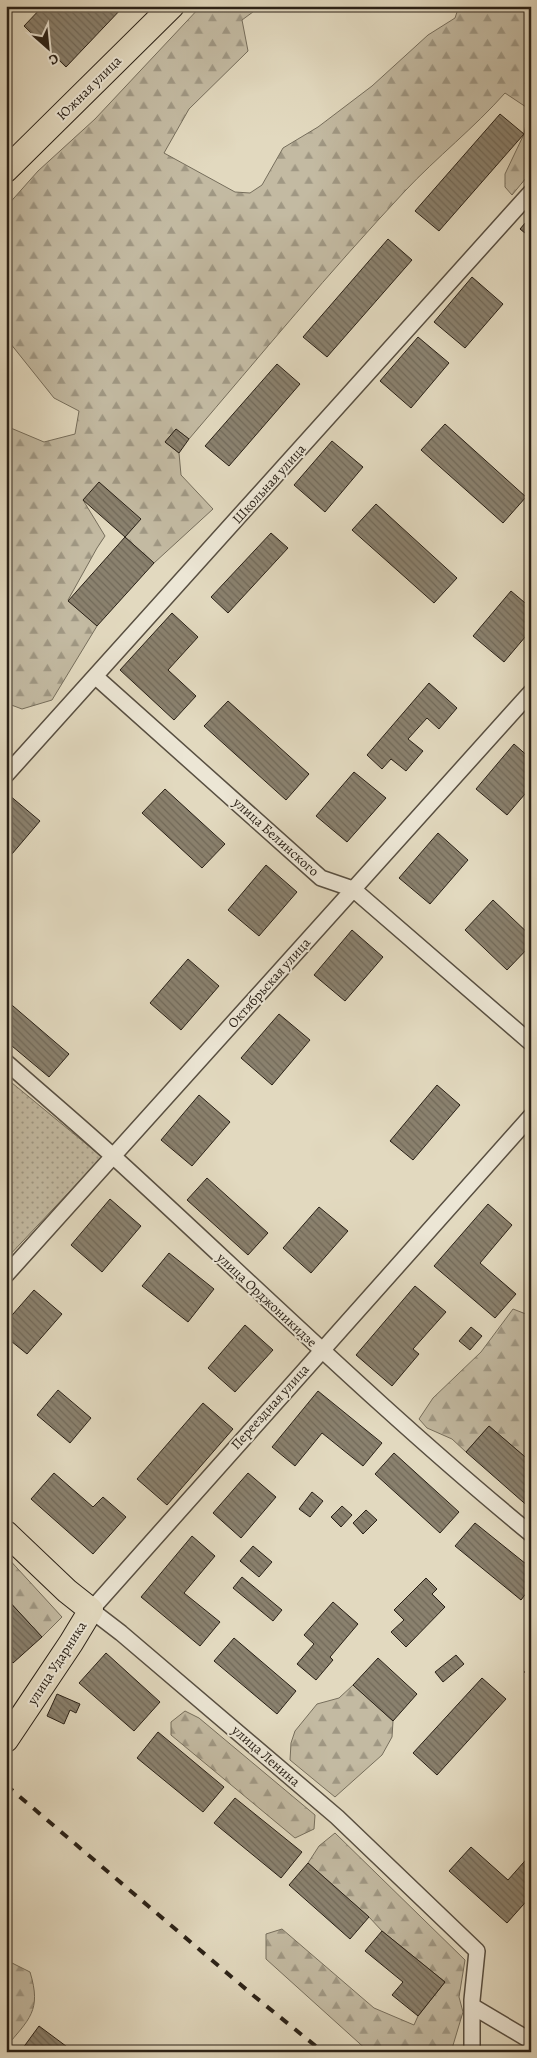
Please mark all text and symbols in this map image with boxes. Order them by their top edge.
north arrow [22,22,72,72]
text: С [45,49,62,70]
street label: Южная улица [52,51,126,125]
street label: Школьная улица [228,439,310,528]
street label: улица Белинского [228,793,323,881]
street label: Октябрьская улица [223,933,315,1032]
street label: улица Орджоникидзе [212,1248,321,1352]
street label: Переездная улица [226,1360,314,1454]
street label: улица Ударника [22,1617,91,1709]
street label: улица Ленина [227,1720,305,1791]

